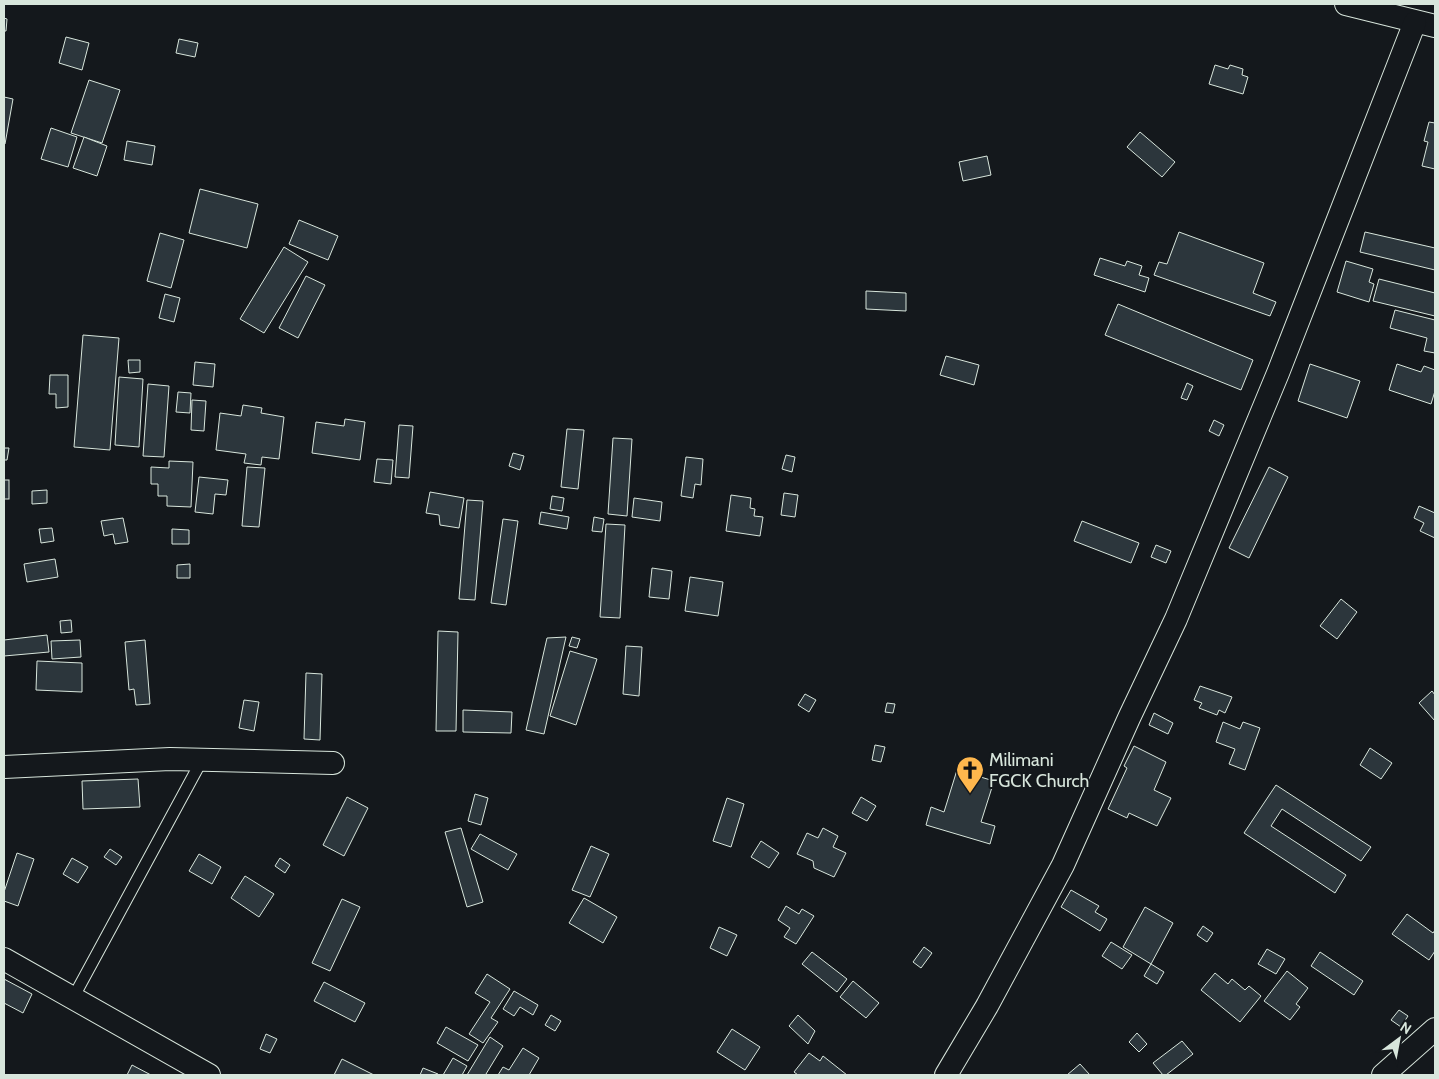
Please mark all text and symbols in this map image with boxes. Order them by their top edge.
place label: Milimani FGCK Church [989,749,1089,792]
church icon: Milimani FGCK Church [955,755,985,794]
north arrow [1374,1014,1424,1064]
text: N [1397,1018,1415,1038]

